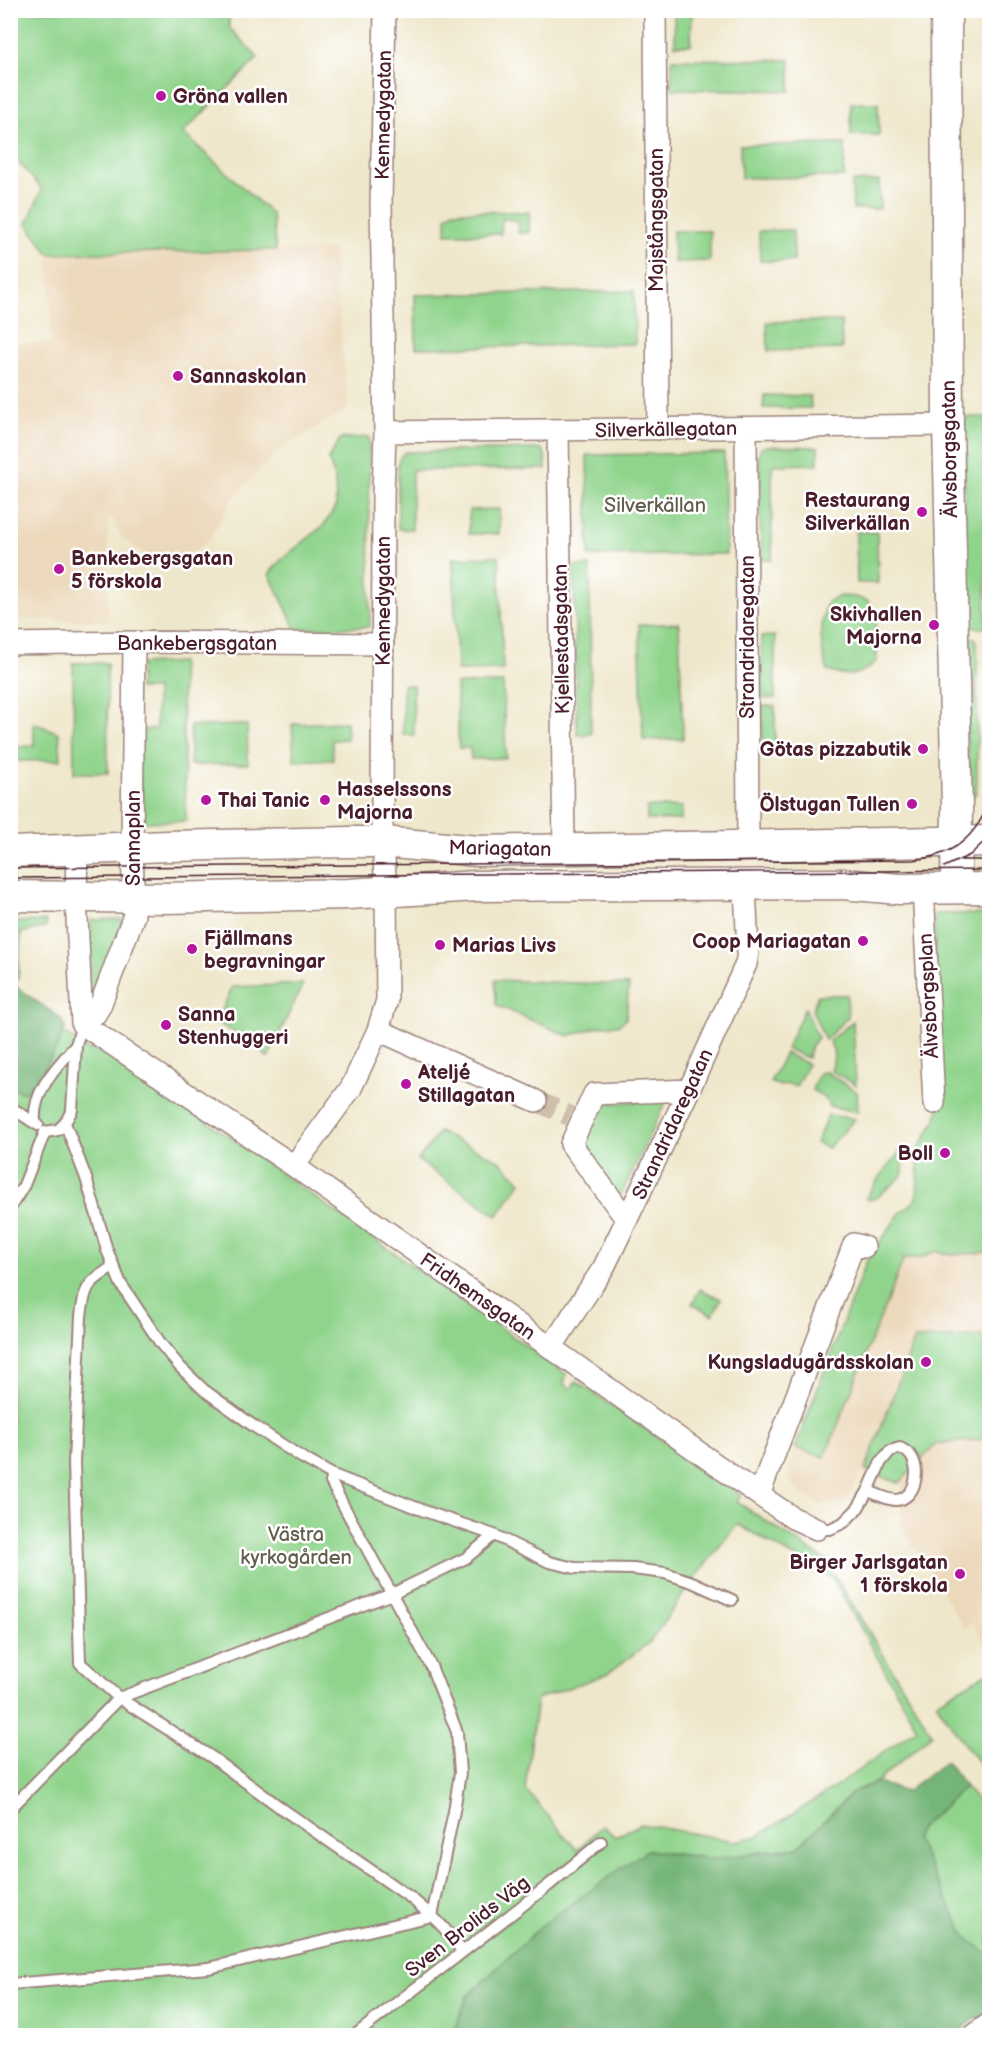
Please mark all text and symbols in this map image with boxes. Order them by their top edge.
street label: Kennedygatan [371,50,397,180]
place label: Gröna vallen [173,85,288,109]
marker: Gröna vallen [154,89,168,103]
street label: Majstångsgatan [645,148,669,292]
place label: Sannaskolan [190,365,306,389]
marker: Sannaskolan [171,369,185,383]
street label: Älvsborgsgatan [937,380,963,518]
street label: Silverkällegatan [595,417,737,443]
place label: Restaurang Silverkällan [804,489,910,536]
park label: Silverkällan [604,494,706,518]
marker: Restaurang Silverkällan [915,505,929,519]
street label: Kennedygatan [372,536,396,666]
place label: Bankebergsgatan 5 förskola [71,547,233,594]
street label: Strandridaregatan [736,555,760,719]
marker: Bankebergsgatan 5 förskola [52,562,66,576]
street label: Kjellestadsgatan [549,564,575,714]
place label: Skivhallen Majorna [830,603,922,650]
marker: Skivhallen Majorna [927,618,941,632]
street label: Bankebergsgatan [117,632,277,656]
place label: Götas pizzabutik [760,738,912,762]
marker: Götas pizzabutik [916,742,930,756]
place label: Hasselssons Majorna [337,778,452,825]
place label: Thai Tanic [218,789,310,813]
street label: Sannaplan [122,790,146,886]
place label: Ölstugan Tullen [760,792,900,817]
marker: Thai Tanic [199,793,213,807]
marker: Hasselssons Majorna [318,793,332,807]
marker: Ölstugan Tullen [905,797,919,811]
street label: Mariagatan [448,836,552,862]
place label: Fjällmans begravningar [204,927,326,974]
place label: Coop Mariagatan [692,930,851,954]
street label: Älvsborgsplan [914,933,944,1059]
place label: Marias Livs [452,934,556,958]
marker: Coop Mariagatan [856,934,870,948]
marker: Marias Livs [433,938,447,952]
marker: Fjällmans begravningar [185,942,199,956]
place label: Sanna Stenhuggeri [178,1003,288,1050]
marker: Sanna Stenhuggeri [159,1018,173,1032]
street label: Strandridaregatan [627,1045,718,1204]
place label: Ateljé Stillagatan [417,1061,515,1108]
marker: Ateljé Stillagatan [399,1077,413,1091]
place label: Boll [897,1142,933,1166]
marker: Boll [938,1146,952,1160]
street label: Fridhemsgatan [415,1248,540,1346]
place label: Kungsladugårdsskolan [708,1351,914,1375]
marker: Kungsladugårdsskolan [919,1355,933,1369]
park label: Västra kyrkogården [240,1523,352,1570]
place label: Birger Jarlsgatan 1 förskola [789,1551,948,1598]
marker: Birger Jarlsgatan 1 förskola [953,1567,967,1581]
street label: Sven Brolids Väg [401,1871,534,1983]

